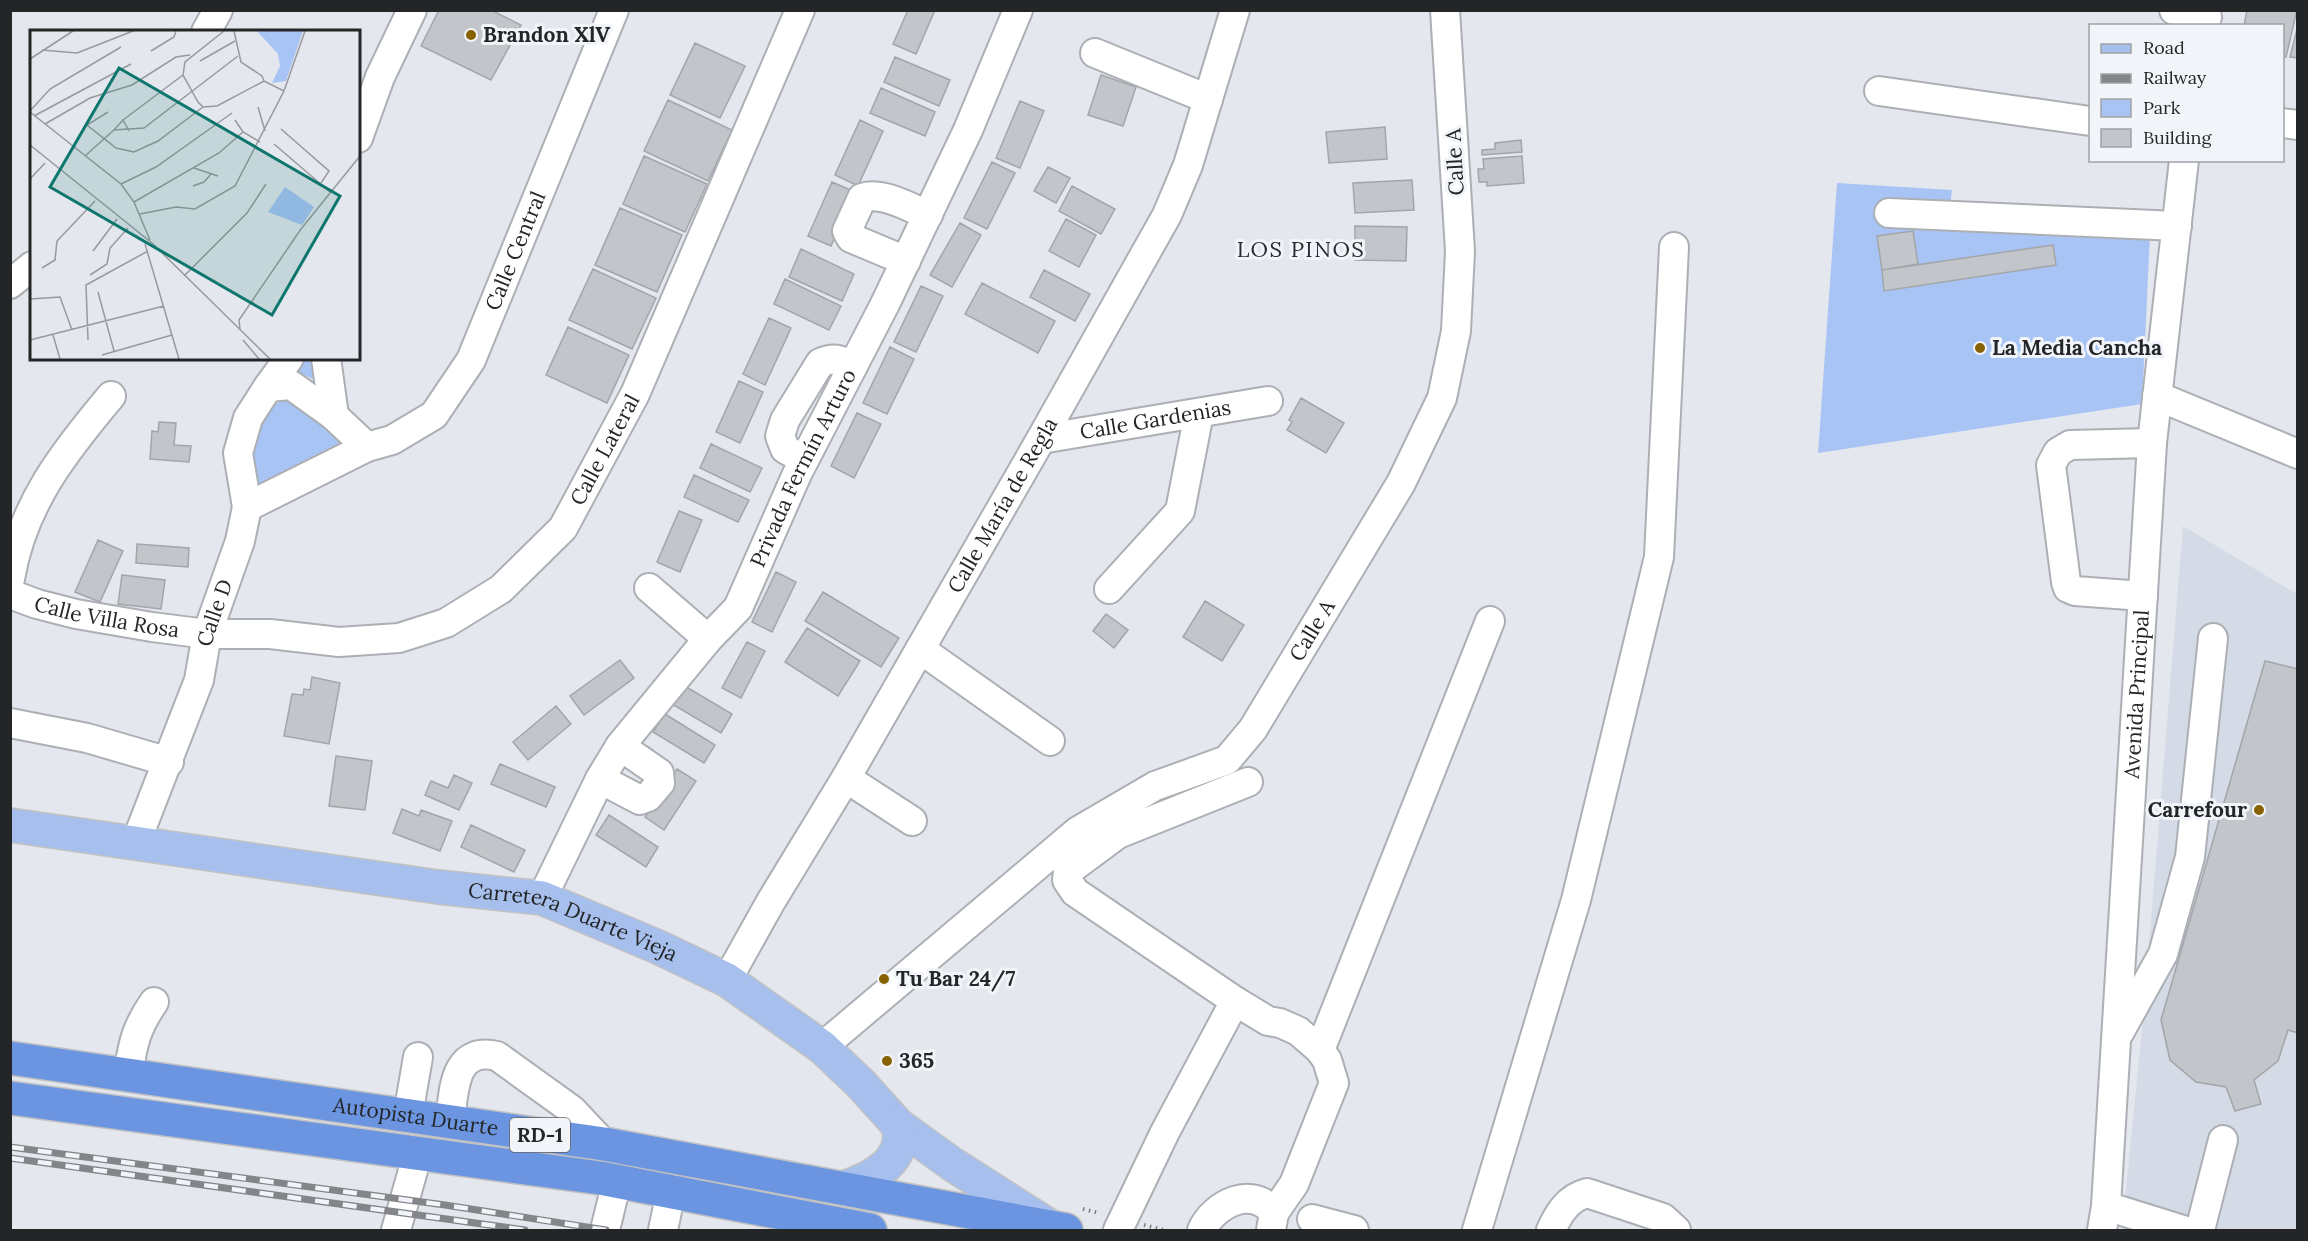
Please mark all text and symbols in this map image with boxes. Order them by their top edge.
place label: Brandon XlV [483,21,610,48]
legend [2089,24,2284,162]
marker: Brandon XlV [464,28,478,42]
inset map [30,30,360,360]
text: Road [2143,36,2185,59]
text: Railway [2143,66,2207,89]
text: Park [2143,96,2181,119]
text: Building [2143,126,2213,149]
street label: Calle A [1439,127,1470,196]
street label: Calle Central [479,187,551,314]
district label: LOS PINOS [1237,235,1365,263]
place label: La Media Cancha [1992,334,2162,361]
marker: La Media Cancha [1973,341,1987,355]
street label: Privada Fermín Arturo [744,364,862,571]
street label: Calle Lateral [564,389,645,510]
street label: Calle Gardenias [1078,393,1233,445]
street label: Calle María de Regla [941,412,1063,598]
street label: Calle D [191,575,238,648]
street label: Calle Villa Rosa [32,590,181,643]
street label: Calle A [1283,594,1341,666]
street label: Avenida Principal [2118,609,2155,780]
place label: Carrefour [2148,796,2247,823]
marker: Carrefour [2252,803,2266,817]
street label: Carretera Duarte Vieja [467,876,682,967]
place label: Tu Bar 24/7 [896,965,1015,992]
marker: Tu Bar 24/7 [877,972,891,986]
place label: 365 [899,1047,934,1074]
marker: 365 [880,1054,894,1068]
street label: Autopista Duarte [330,1091,500,1142]
road number: RD-1 [510,1118,570,1152]

